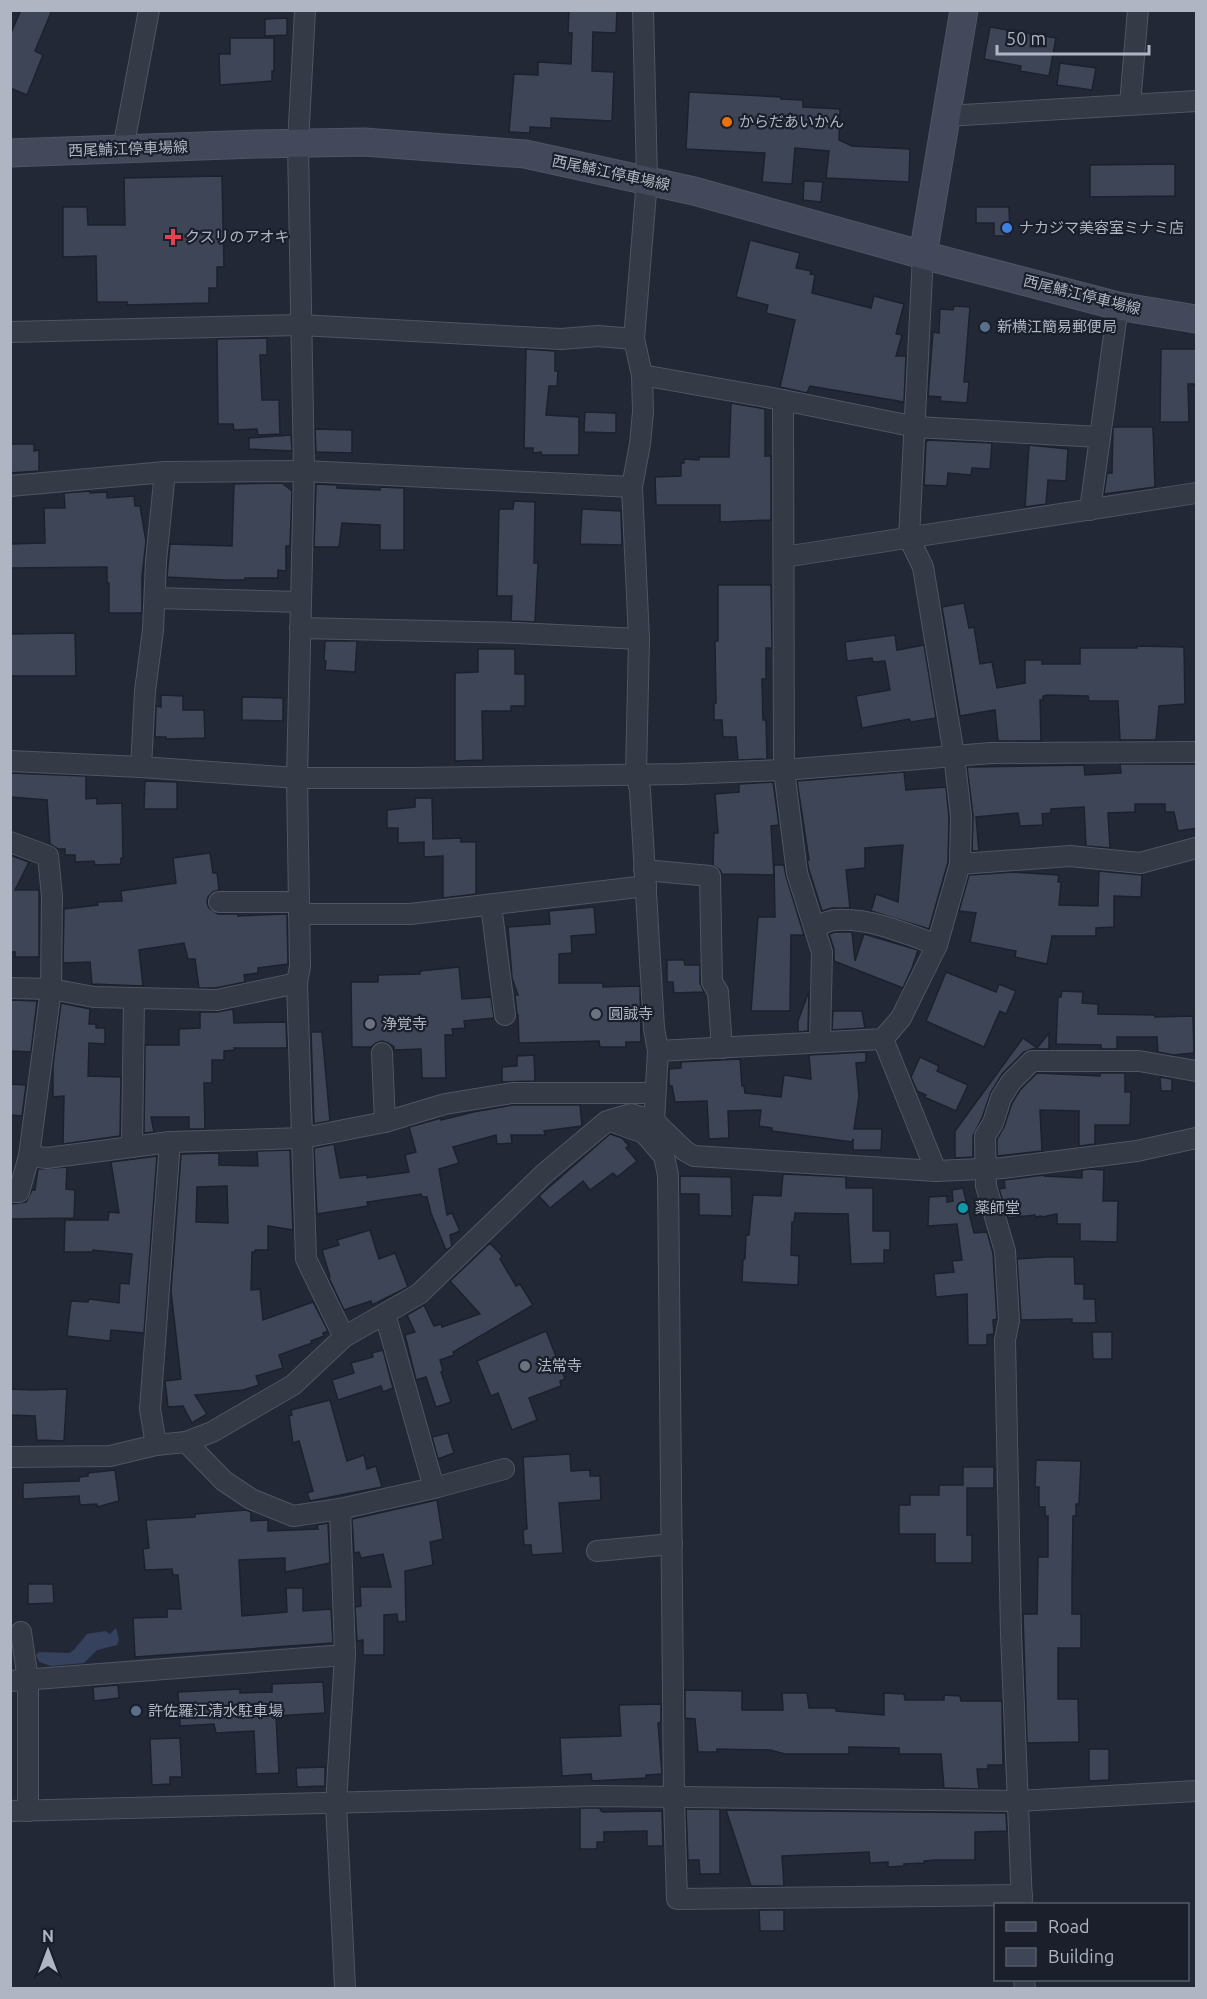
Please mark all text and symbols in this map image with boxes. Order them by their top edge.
scale bar [997,18,1148,56]
text: 50 m [1006,28,1046,48]
place label: からだあいかん [739,113,844,130]
marker: からだあいかん [720,115,734,129]
street label: 西尾鯖江停車場線 [68,138,188,159]
street label: 西尾鯖江停車場線 [551,152,672,193]
place label: ナカジマ美容室ミナミ店 [1019,219,1184,236]
marker: ナカジマ美容室ミナミ店 [1000,221,1014,235]
place label: クスリのアオキ [185,228,290,245]
marker: クスリのアオキ [166,230,180,244]
street label: 西尾鯖江停車場線 [1022,272,1142,317]
place label: 新横江簡易郵便局 [997,318,1117,335]
marker: 新横江簡易郵便局 [978,320,992,334]
place label: 圓誠寺 [608,1005,653,1022]
marker: 圓誠寺 [589,1007,603,1021]
place label: 浄覚寺 [382,1015,427,1032]
marker: 浄覚寺 [363,1017,377,1031]
place label: 薬師堂 [975,1199,1020,1216]
marker: 薬師堂 [956,1201,970,1215]
place label: 法常寺 [537,1357,582,1374]
marker: 法常寺 [518,1359,532,1373]
place label: 許佐羅江清水駐車場 [148,1702,283,1719]
marker: 許佐羅江清水駐車場 [129,1704,143,1718]
legend [994,1903,1189,1981]
text: Road [1048,1916,1090,1936]
north arrow [18,1921,78,1981]
text: N [42,1927,54,1945]
text: Building [1048,1946,1114,1966]

